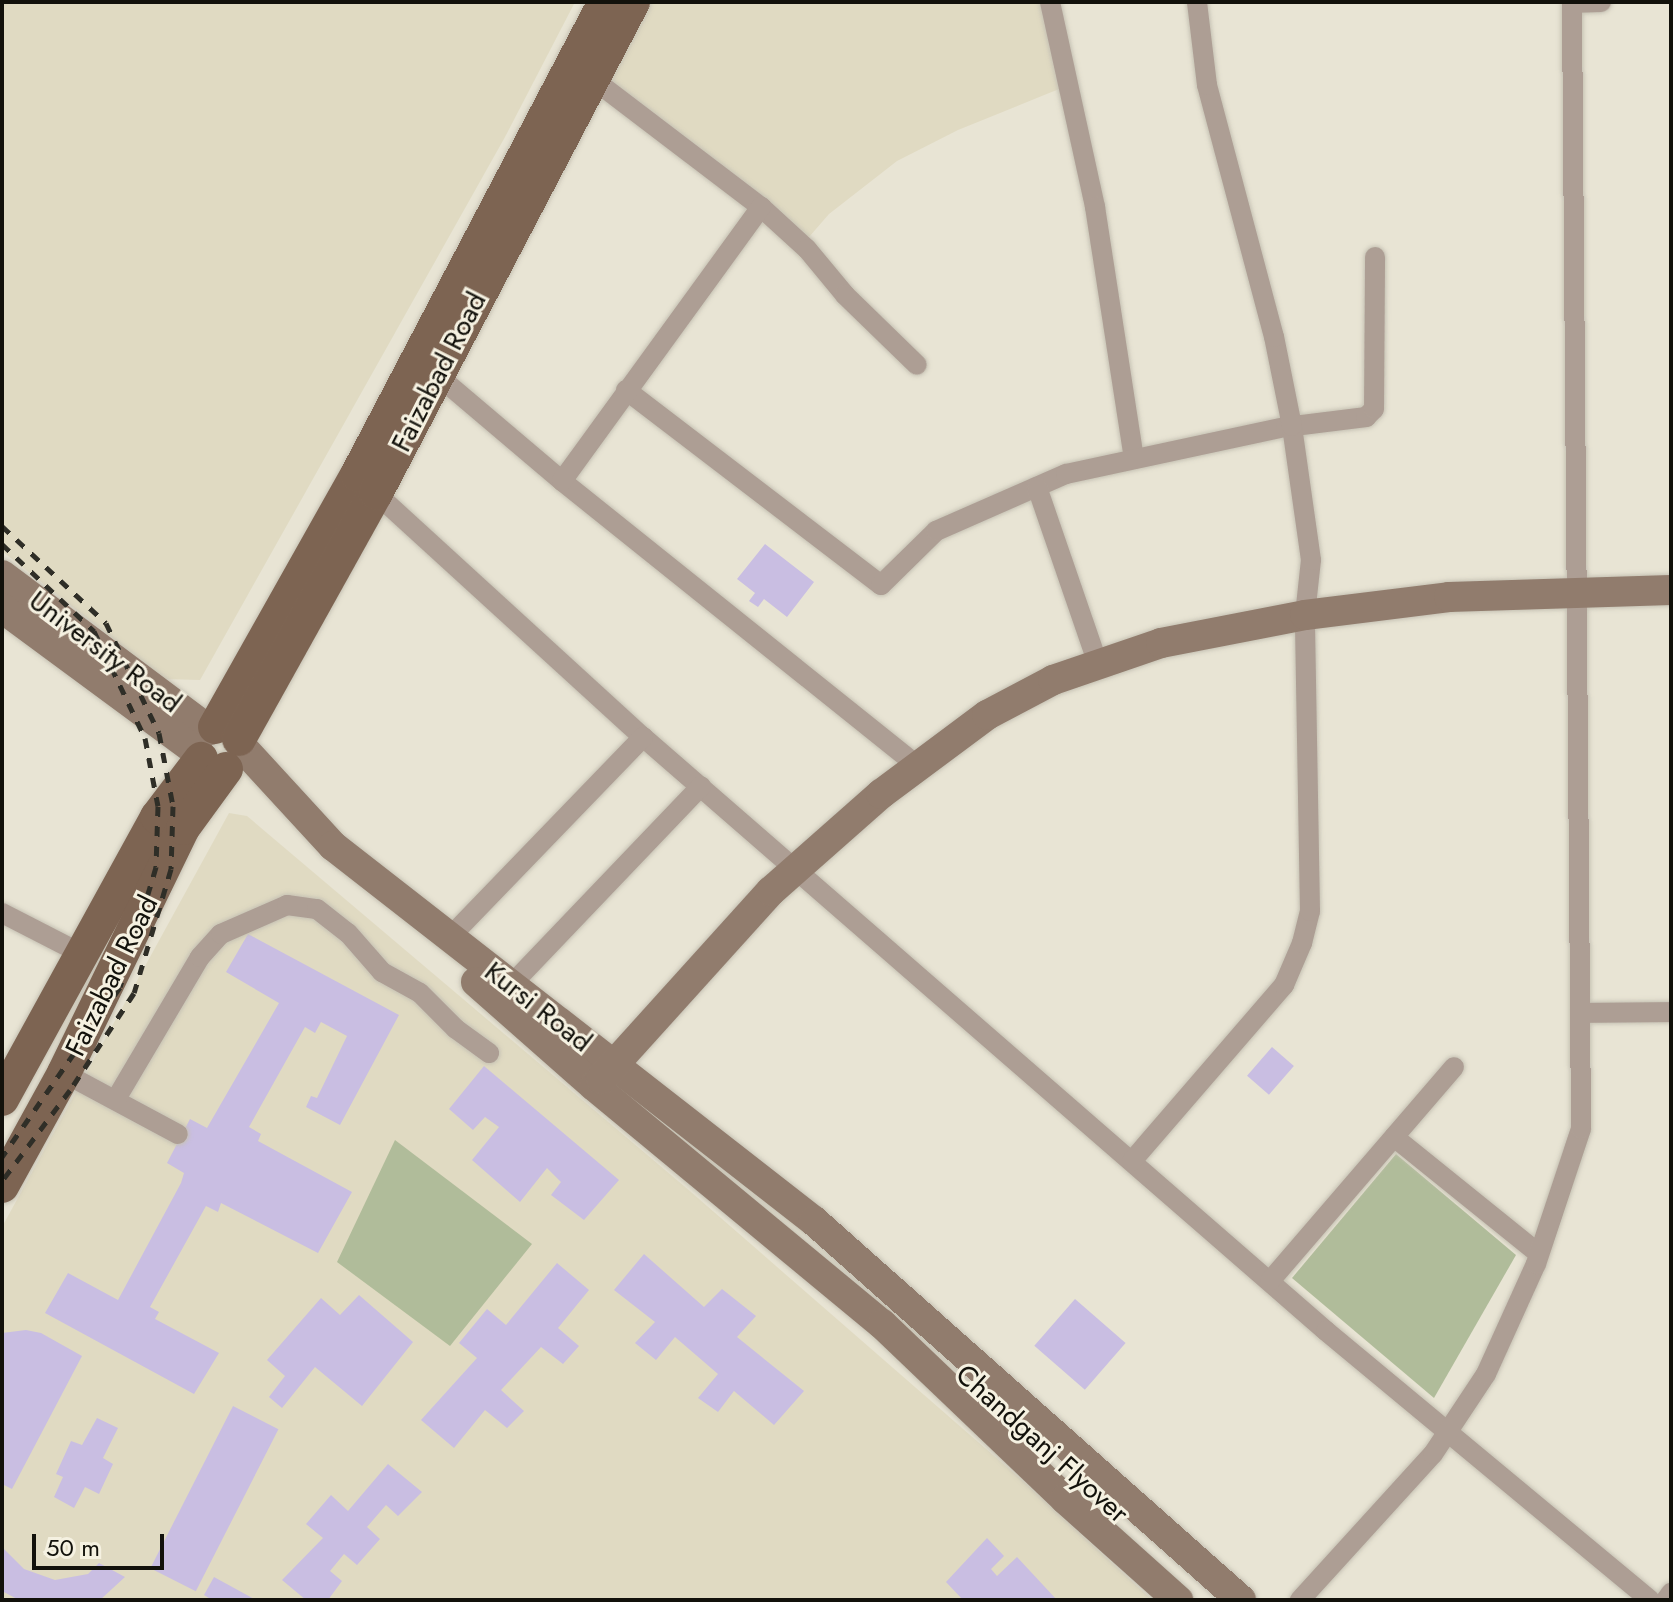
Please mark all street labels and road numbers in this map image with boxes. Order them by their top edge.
street label: Faizabad Road [384,287,494,457]
street label: University Road [22,584,188,720]
street label: Faizabad Road [59,890,165,1062]
street label: Kursi Road [478,955,598,1059]
street label: Chandganj Flyover [949,1358,1135,1530]

